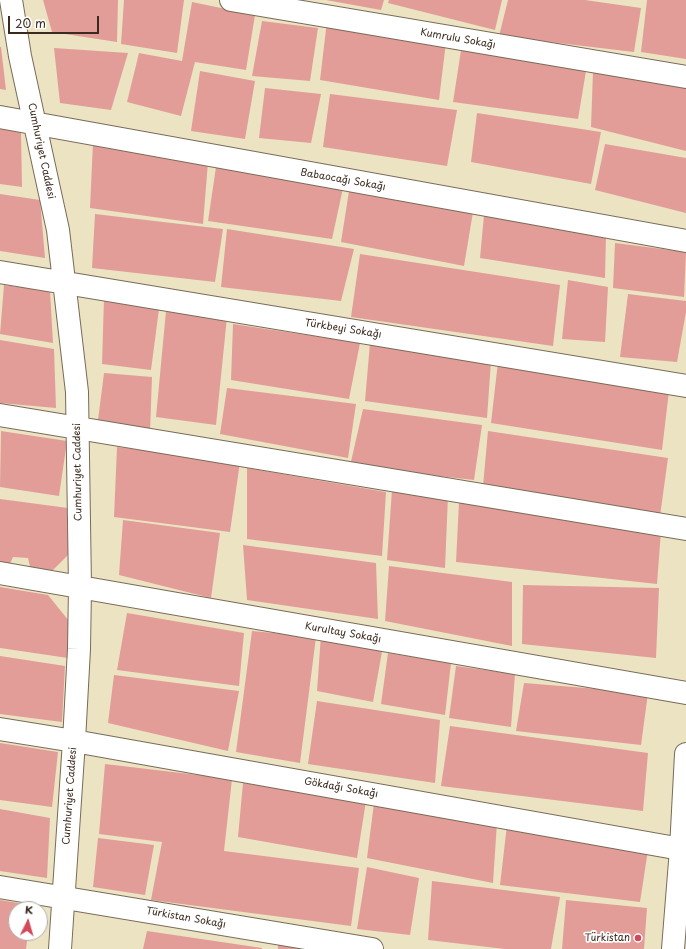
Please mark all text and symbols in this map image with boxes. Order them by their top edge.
scale bar [10,8,101,34]
text: 20 m [15,14,46,32]
street label: Kumrulu Sokağı [419,26,497,52]
street label: Cumhuriyet Caddesi [25,102,57,200]
street label: Babaocağı Sokağı [300,167,386,193]
street label: Türkbeyi Sokağı [304,317,382,341]
street label: Cumhuriyet Caddesi [71,423,85,521]
street label: Kurultay Sokağı [304,620,382,646]
street label: Cumhuriyet Caddesi [61,747,79,845]
street label: Gökdağı Sokağı [303,776,379,800]
north arrow [8,901,48,941]
text: K [24,901,34,918]
street label: Türkistan Sokağı [145,905,227,931]
place label: Türkistan [585,932,630,944]
marker: Türkistan [633,933,643,943]

